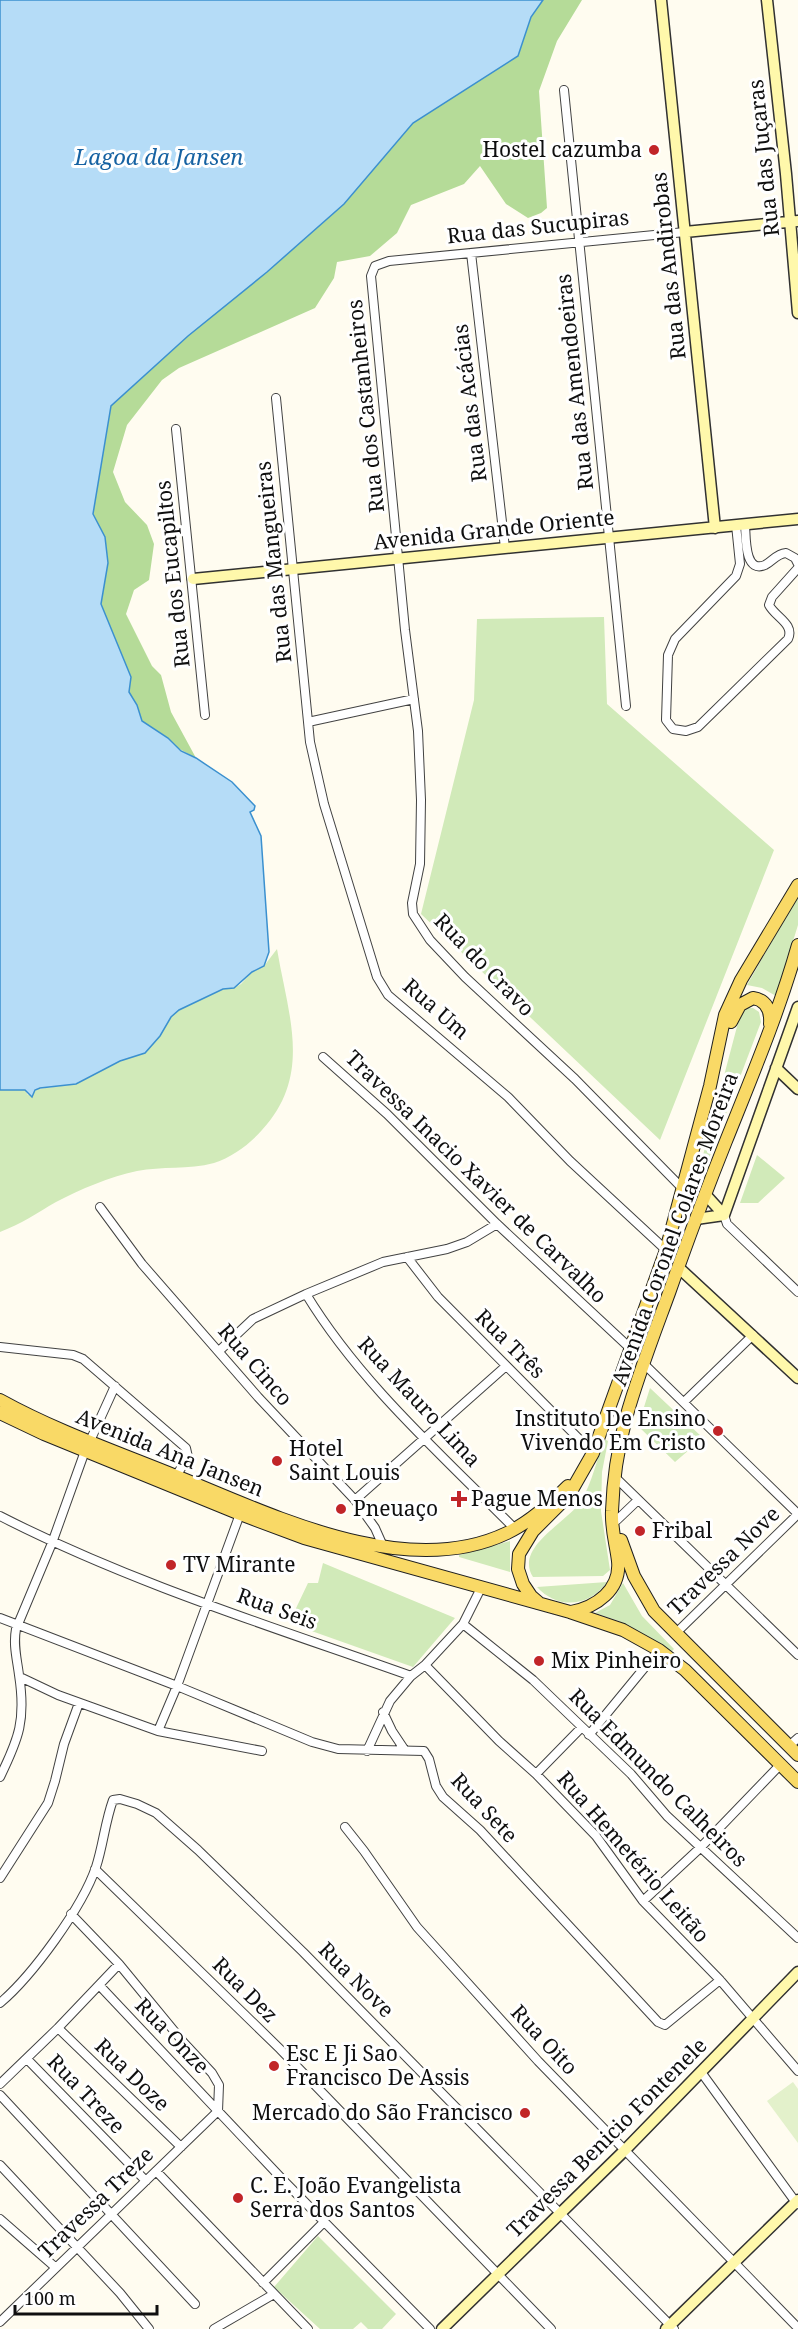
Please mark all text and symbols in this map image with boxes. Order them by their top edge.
street label: Rua das Juçaras [741,78,785,238]
place label: Hostel cazumba [482,135,642,163]
water label: Lagoa da Jansen [74,141,243,171]
marker: Hostel cazumba [647,143,661,157]
street label: Rua das Andirobas [644,171,692,361]
street label: Rua das Sucupiras [446,203,630,249]
street label: Rua das Amendoeiras [549,273,599,492]
street label: Rua dos Castanheiros [340,298,390,514]
street label: Rua das Acácias [445,323,493,484]
street label: Rua das Mangueiras [249,460,298,664]
street label: Rua dos Eucapiltos [148,479,196,669]
street label: Avenida Grande Oriente [372,502,616,556]
street label: Rua do Cravo [428,907,541,1022]
street label: Rua Um [398,972,476,1045]
street label: Travessa Inacio Xavier de Carvalho [340,1044,613,1309]
street label: Avenida Coronel Colares Moreira [604,1068,744,1389]
street label: Rua Três [470,1302,552,1384]
street label: Rua Cinco [212,1317,299,1411]
street label: Rua Mauro Lima [352,1330,487,1472]
street label: Avenida Ana Jansen [72,1402,268,1503]
place label: Instituto De Ensino Vivendo Em Cristo [515,1404,706,1456]
marker: Instituto De Ensino Vivendo Em Cristo [711,1424,725,1438]
place label: Hotel Saint Louis [289,1434,400,1486]
marker: Hotel Saint Louis [270,1454,284,1468]
place label: Pague Menos [471,1484,603,1512]
marker: Pague Menos [452,1492,466,1506]
place label: Pneuaço [353,1494,438,1522]
street label: Travessa Nove [661,1500,785,1621]
marker: Pneuaço [334,1502,348,1516]
place label: Fribal [652,1516,713,1544]
marker: Fribal [633,1524,647,1538]
place label: TV Mirante [183,1550,295,1578]
marker: TV Mirante [164,1558,178,1572]
street label: Rua Seis [233,1581,321,1635]
place label: Mix Pinheiro [551,1646,681,1674]
marker: Mix Pinheiro [532,1654,546,1668]
street label: Rua Edmundo Calheiros [563,1682,754,1873]
street label: Rua Hemetério Leitão [551,1765,716,1948]
street label: Rua Sete [445,1766,524,1848]
street label: Rua Nove [313,1935,401,2023]
street label: Rua Dez [207,1951,284,2028]
street label: Rua Onze [129,1991,216,2079]
street label: Rua Oito [505,1998,584,2080]
street label: Travessa Benicio Fontenele [500,2031,712,2243]
street label: Rua Doze [89,2032,176,2117]
place label: Esc E Ji Sao Francisco De Assis [286,2039,470,2091]
street label: Rua Treze [42,2047,132,2139]
marker: Esc E Ji Sao Francisco De Assis [267,2059,281,2073]
place label: Mercado do São Francisco [252,2098,513,2126]
marker: Mercado do São Francisco [518,2106,532,2120]
street label: Travessa Treze [32,2140,159,2264]
place label: C. E. João Evangelista Serra dos Santos [250,2171,461,2223]
marker: C. E. João Evangelista Serra dos Santos [231,2191,245,2205]
scale bar [15,2278,158,2316]
text: 100 m [24,2286,76,2310]

